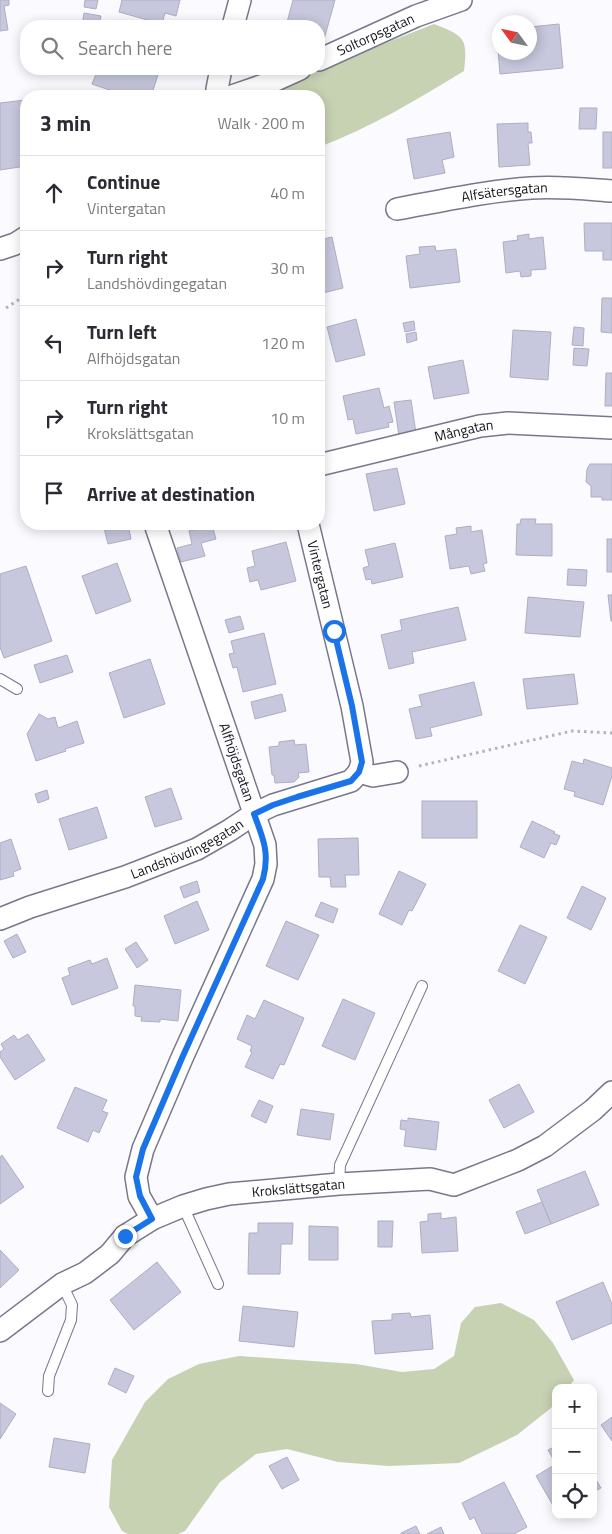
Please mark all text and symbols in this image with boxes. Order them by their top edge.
street label: Soltorpsgatan [333,7,417,61]
north arrow [492,15,537,60]
search box [20,20,325,75]
text: Search here [78,33,172,62]
icon: search [38,34,66,62]
text: 3 min [40,107,91,139]
text: Walk · 200 m [217,111,305,135]
text: Continue [87,167,160,196]
street label: Alfsätersgatan [460,176,548,207]
icon: ahead [40,179,68,207]
text: 40 m [270,181,305,205]
text: Vintergatan [87,196,166,220]
text: Turn right [87,242,168,271]
icon: right [40,254,68,282]
text: 30 m [270,256,305,280]
text: Landshövdingegatan [87,271,227,295]
text: Turn left [87,317,157,346]
icon: left [40,329,68,357]
text: 120 m [261,331,305,355]
text: Alfhöjdsgatan [87,346,180,370]
text: Turn right [87,392,168,421]
icon: right [40,404,68,432]
text: 10 m [270,406,305,430]
street label: Mångatan [432,414,494,447]
text: Krokslättsgatan [87,421,194,445]
icon: arrive [40,479,68,507]
text: Arrive at destination [87,479,255,508]
street label: Vintergatan [302,538,339,611]
route start [323,620,346,643]
street label: Alfhöjdsgatan [214,720,261,804]
street label: Landshövdingegatan [127,813,247,884]
street label: Krokslättsgatan [251,1173,346,1202]
route end [114,1225,137,1248]
map controls [552,1384,597,1519]
button: + [552,1384,597,1429]
button: − [552,1429,597,1474]
button: locate [552,1474,597,1519]

